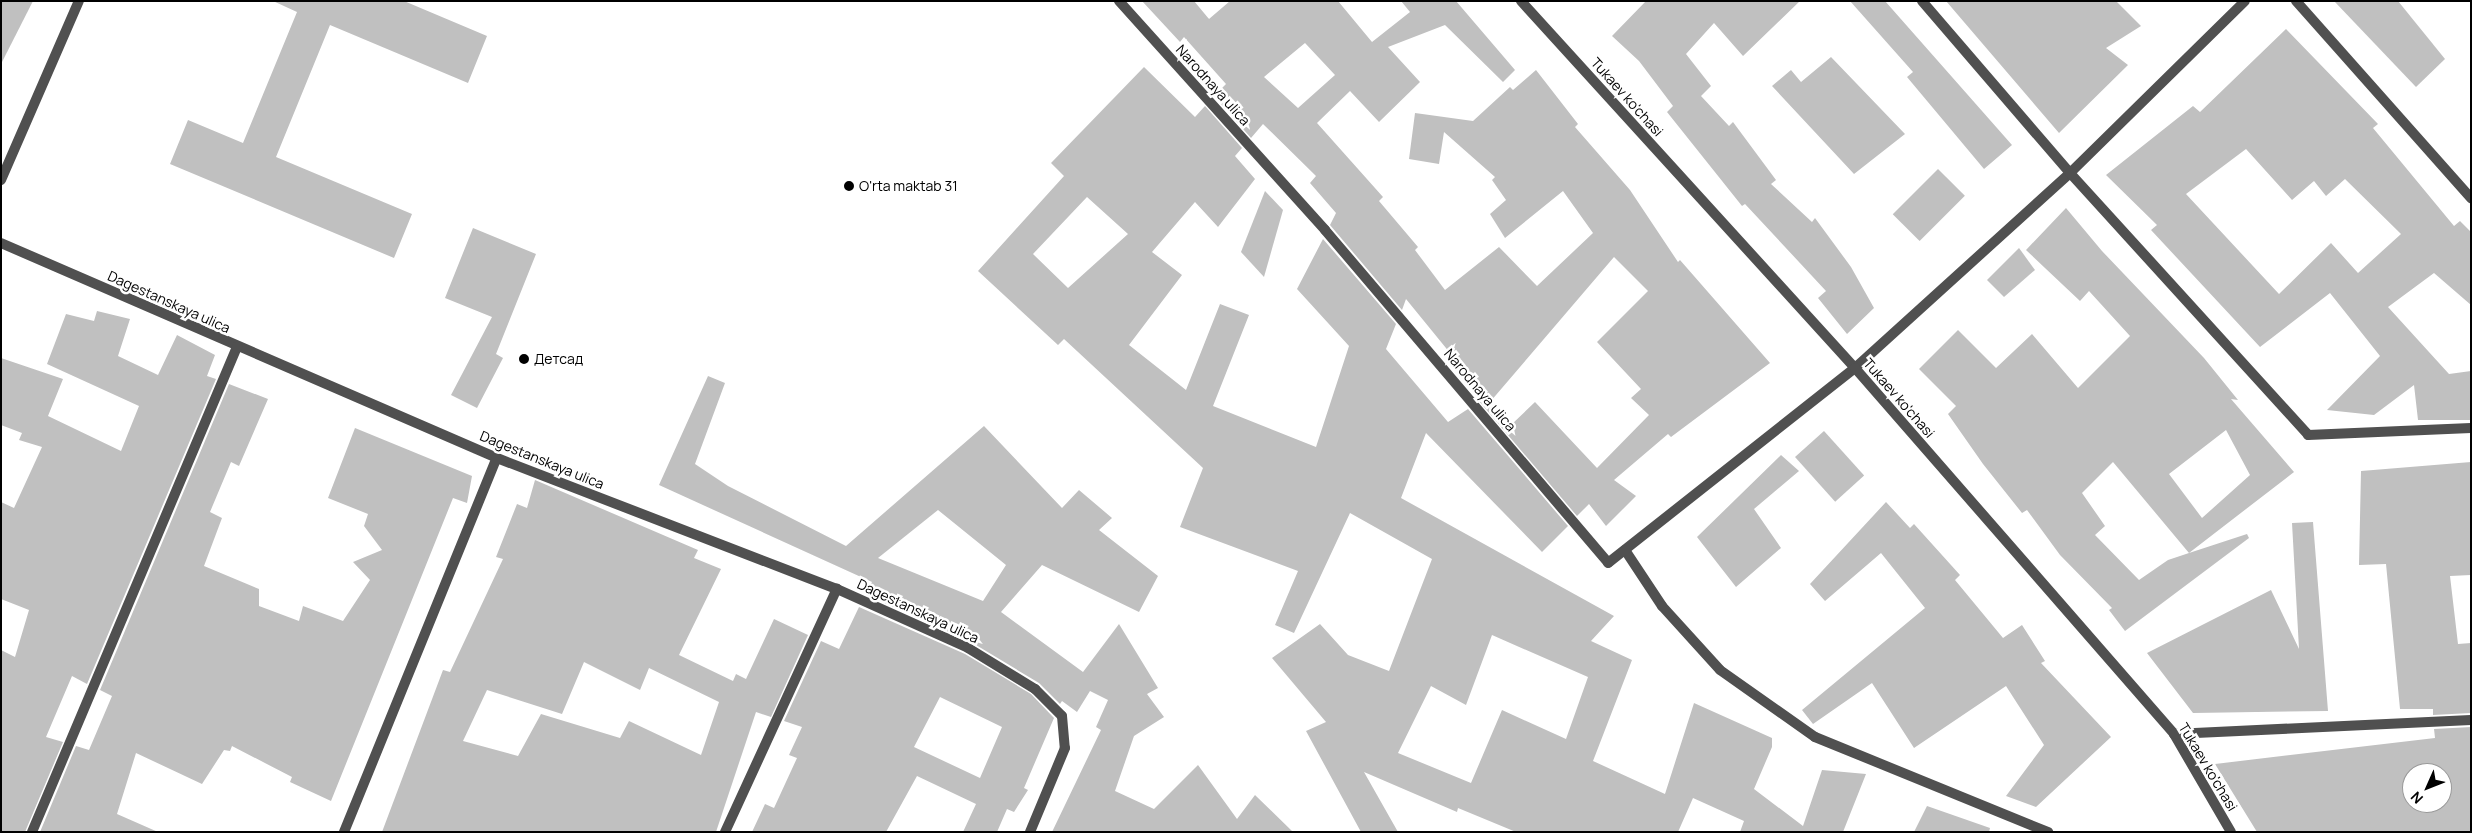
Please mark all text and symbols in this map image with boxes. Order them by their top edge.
street label: Narodnaya ulica [1172,41,1254,129]
street label: Tukaev ko'chasi [1587,54,1667,140]
place label: O'rta maktab 31 [859,178,958,194]
marker: O'rta maktab 31 [843,180,855,192]
street label: Dagestanskaya ulica [105,267,233,337]
street label: Narodnaya ulica [1441,345,1519,435]
place label: Детсад [534,351,583,367]
marker: Детсад [518,353,530,365]
street label: Tukaev ko'chasi [1860,355,1938,441]
street label: Dagestanskaya ulica [477,427,607,493]
street label: Dagestanskaya ulica [854,575,982,647]
street label: Tukaev ko'chasi [2175,720,2241,814]
north arrow [2402,763,2452,813]
text: N [2406,788,2427,808]

